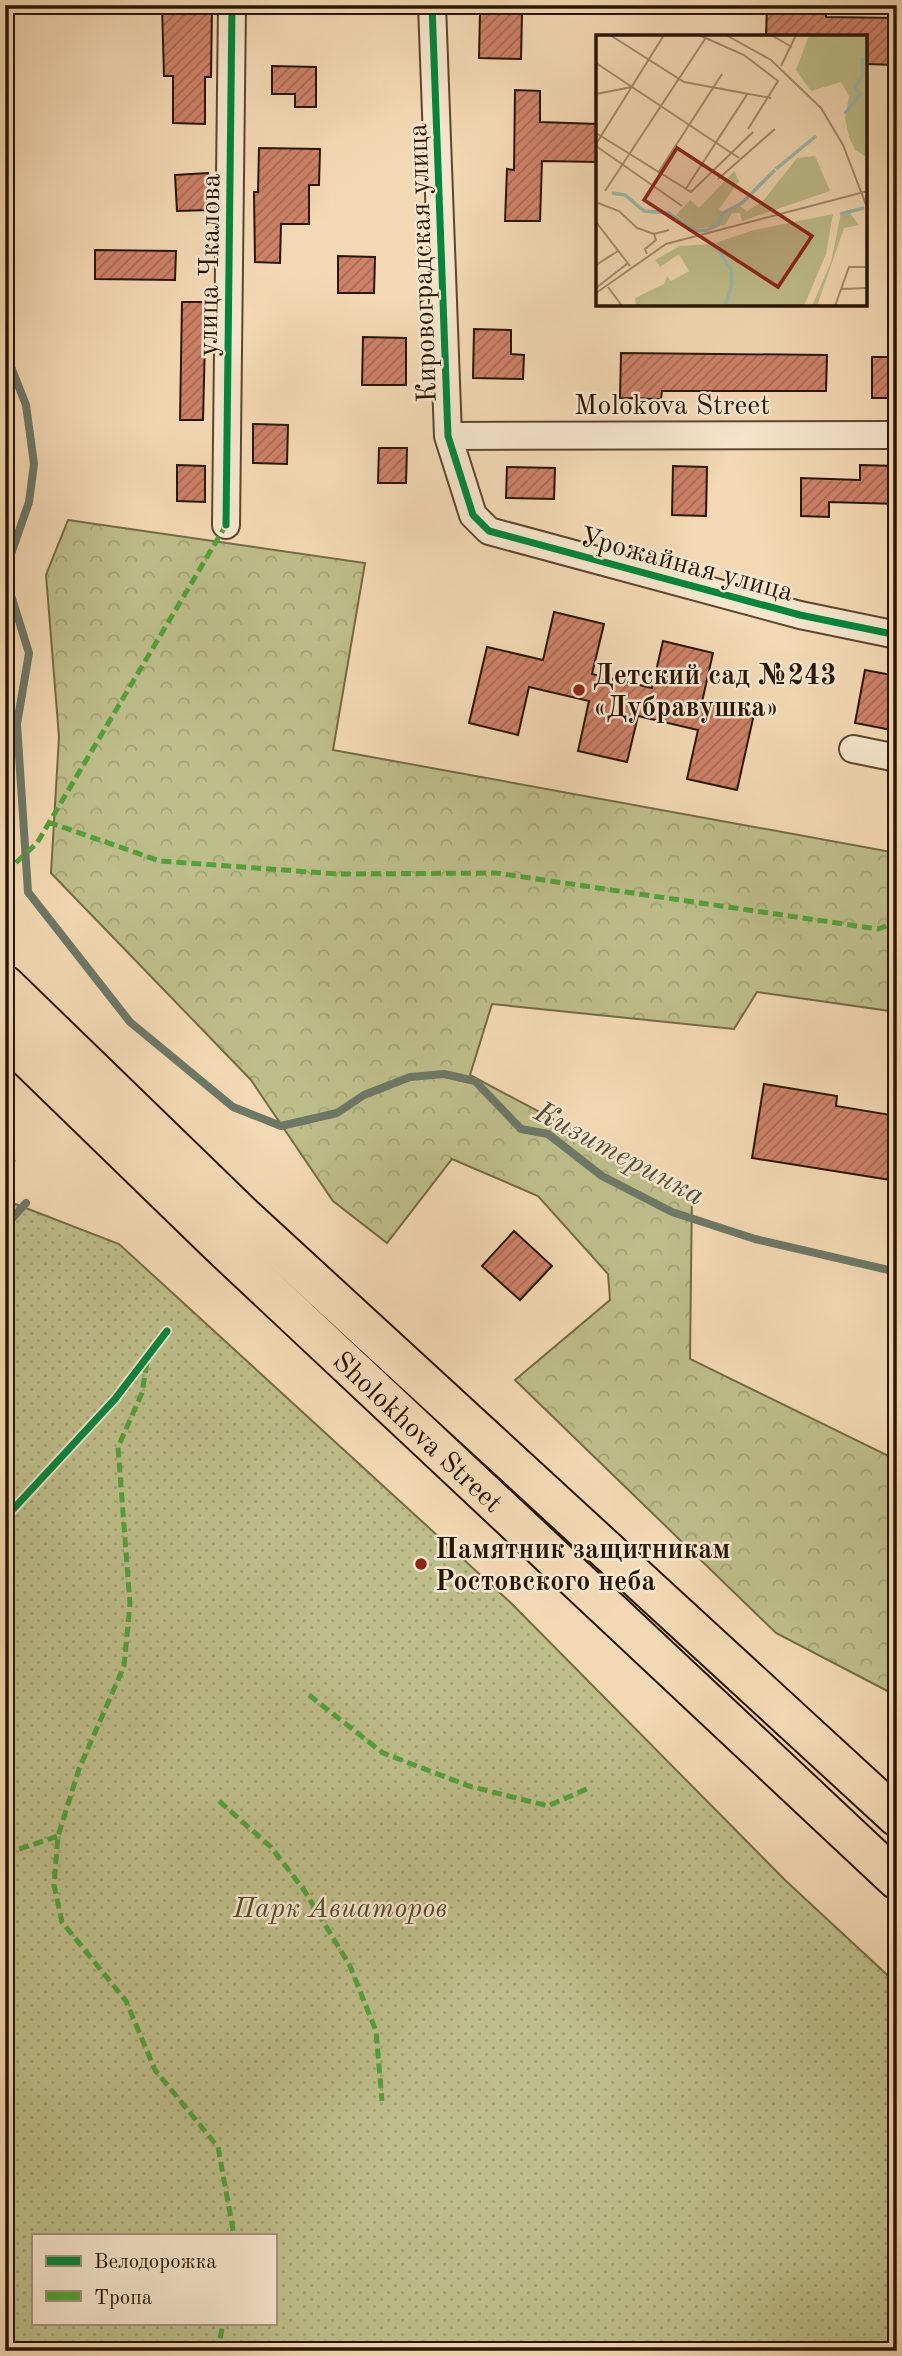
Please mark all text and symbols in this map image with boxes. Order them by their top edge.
inset map [596,35,867,306]
street label: Кировоградская улица [405,123,443,403]
street label: улица Чкалова [195,173,227,357]
street label: Molokova Street [574,393,770,421]
street label: Урожайная улица [576,524,796,608]
place label: Детский сад №243 «Дубравушка» [593,662,837,723]
marker: Детский сад №243 «Дубравушка» [571,682,587,698]
water label: Кизитеринка [528,1097,709,1212]
street label: Sholokhova Street [327,1348,506,1519]
place label: Памятник защитникам Ростовского неба [435,1537,731,1597]
marker: Памятник защитникам Ростовского неба [413,1556,429,1572]
park label: Парк Авиаторов [232,1896,447,1924]
legend [32,2234,276,2324]
text: Велодорожка [94,2252,217,2273]
text: Тропа [94,2288,152,2309]

